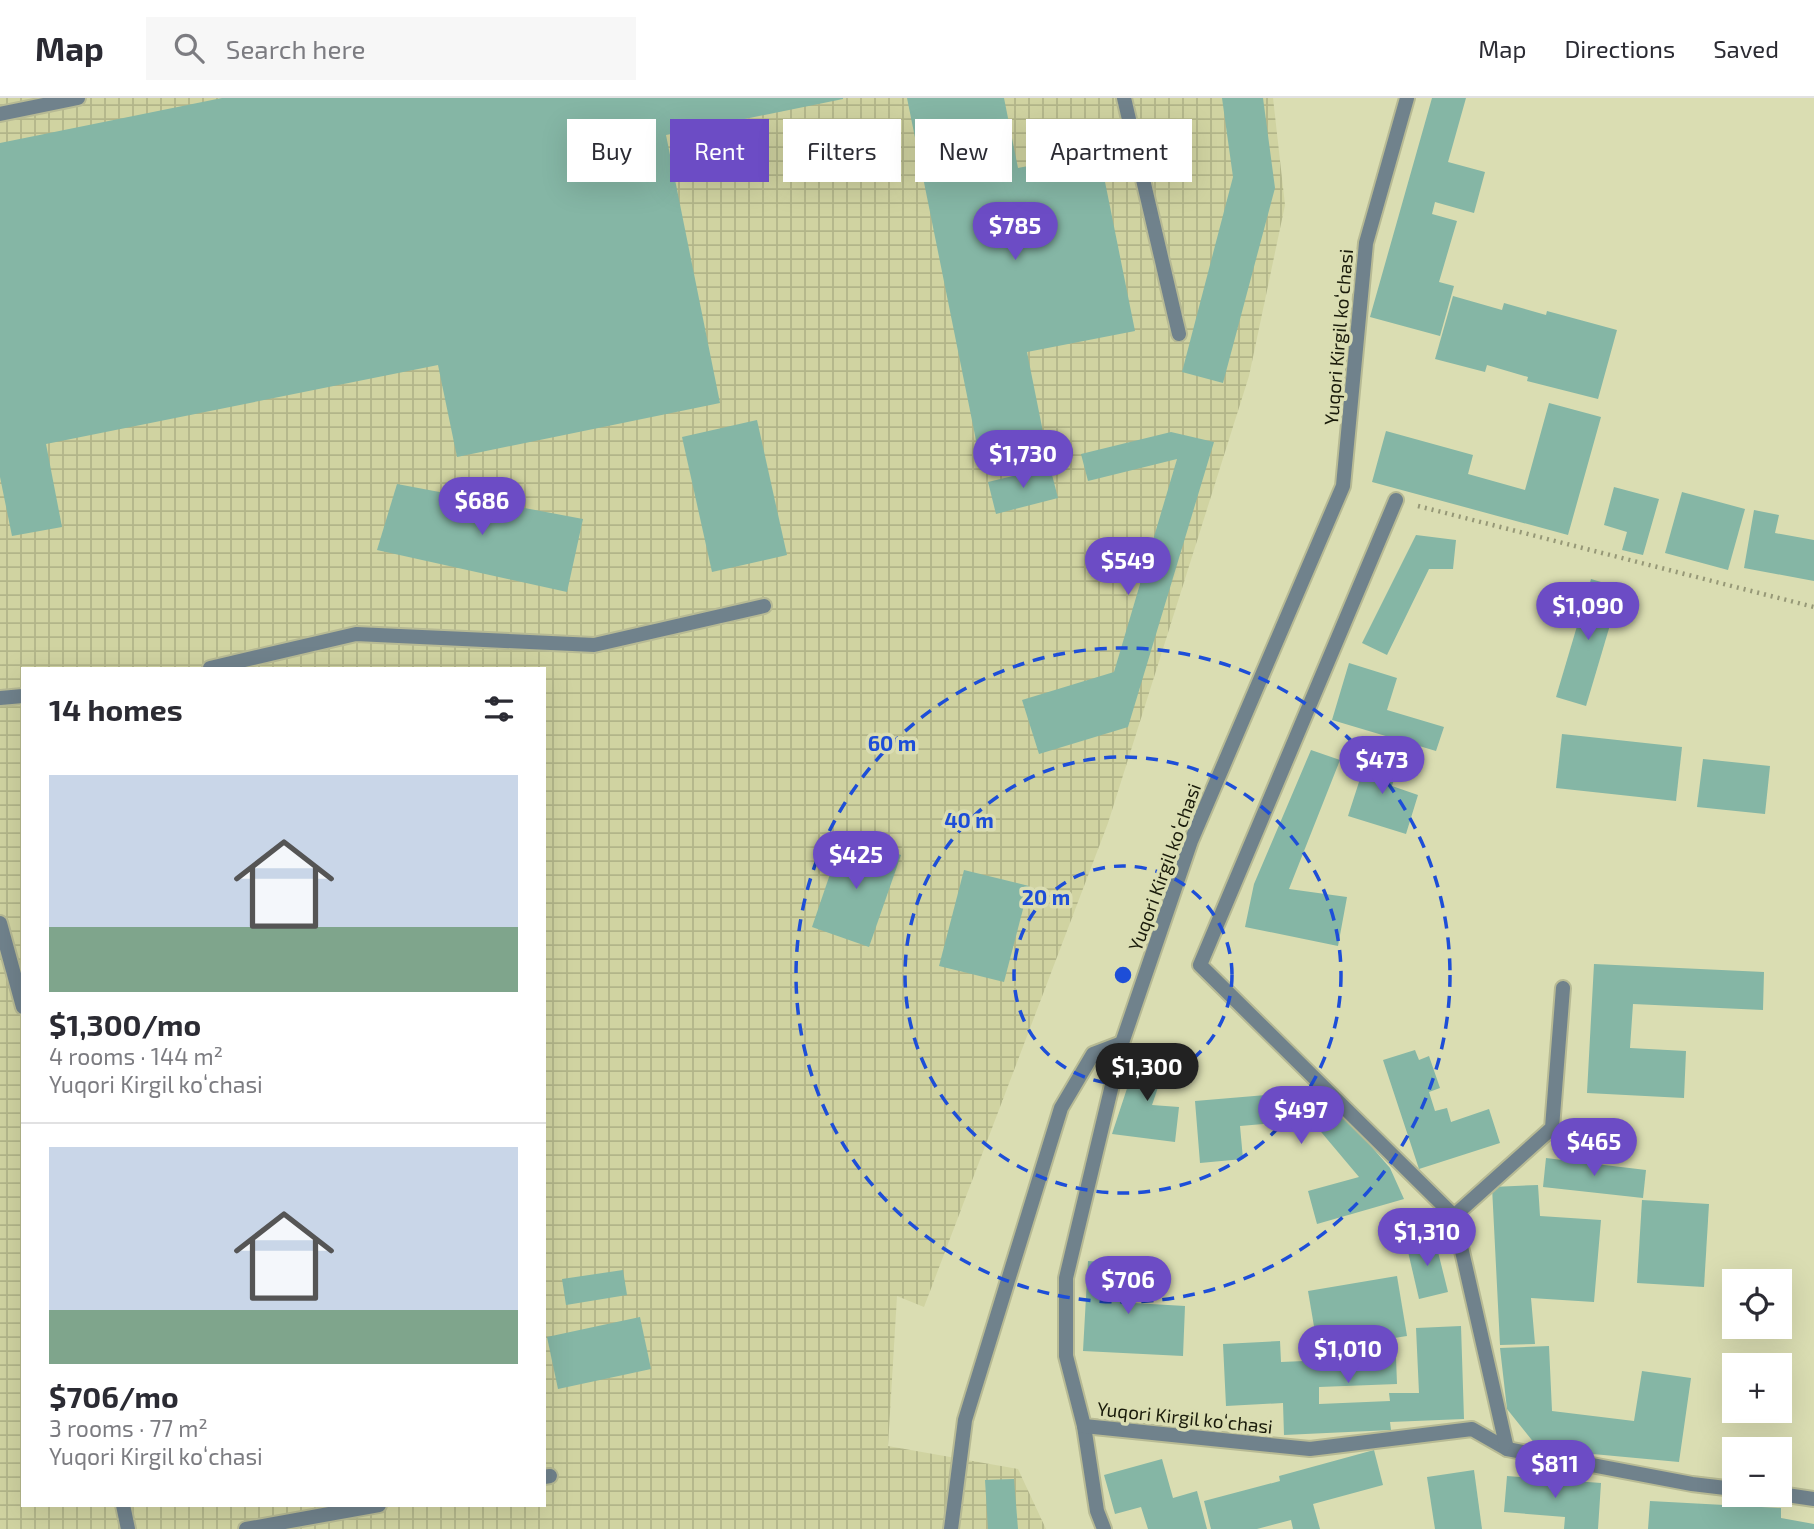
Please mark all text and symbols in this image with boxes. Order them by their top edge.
search box [146,17,636,80]
text: Map [35,28,104,68]
icon: search [170,29,208,67]
text: Search here [226,33,365,64]
text: Map [1478,34,1526,63]
text: Directions [1564,34,1675,63]
text: Saved [1713,34,1779,63]
chip: Buy [567,119,656,182]
chip: Rent [670,119,769,182]
chip: Filters [783,119,901,182]
chip: New [915,119,1012,182]
chip: Apartment [1026,119,1192,182]
pin: $785 [974,202,1056,262]
text: $785 [989,211,1041,239]
street label: Yuqori Kirgil koʻchasi [1319,248,1357,426]
pin: $1,730 [966,430,1080,490]
text: $1,730 [989,439,1057,467]
pin: $686 [441,478,523,537]
text: $686 [455,486,509,514]
pin: $549 [1087,538,1169,597]
text: $549 [1101,546,1155,574]
pin: $1,090 [1531,582,1645,642]
text: $1,090 [1552,591,1624,619]
icon: filters [480,690,518,728]
text: 14 homes [49,691,183,727]
text: 60 m [868,730,916,755]
pin: $473 [1341,736,1423,796]
text: $473 [1355,745,1409,773]
street label: Yuqori Kirgil koʻchasi [1123,780,1205,954]
text: 40 m [944,807,994,832]
icon: home [221,821,347,947]
pin: $425 [815,832,897,891]
text: $425 [829,840,883,868]
text: 20 m [1022,884,1070,909]
centre of rings [1111,963,1135,987]
text: $1,300/mo [49,1006,201,1042]
text: 4 rooms · 144 m² [49,1042,223,1070]
pin: $1,300 [1090,1044,1204,1103]
text: $1,300 [1112,1052,1182,1080]
text: Yuqori Kirgil koʻchasi [49,1070,263,1098]
pin: $497 [1260,1086,1342,1146]
text: $497 [1274,1095,1328,1123]
pin: $465 [1553,1118,1635,1178]
text: $465 [1567,1127,1621,1155]
icon: home [221,1193,347,1319]
pin: $1,310 [1370,1208,1484,1268]
text: $1,310 [1394,1217,1460,1245]
pin: $706 [1087,1256,1169,1316]
text: $706 [1101,1265,1155,1293]
map controls [1722,1269,1792,1507]
button: locate [1722,1269,1792,1339]
pin: $1,010 [1291,1326,1405,1385]
text: $1,010 [1314,1334,1382,1362]
button: + [1722,1353,1792,1423]
text: $706/mo [49,1378,179,1414]
street label: Yuqori Kirgil koʻchasi [1096,1396,1274,1438]
text: 3 rooms · 77 m² [49,1414,208,1442]
button: − [1722,1437,1792,1507]
pin: $811 [1514,1440,1596,1500]
text: Yuqori Kirgil koʻchasi [49,1442,263,1470]
text: $811 [1531,1449,1579,1477]

